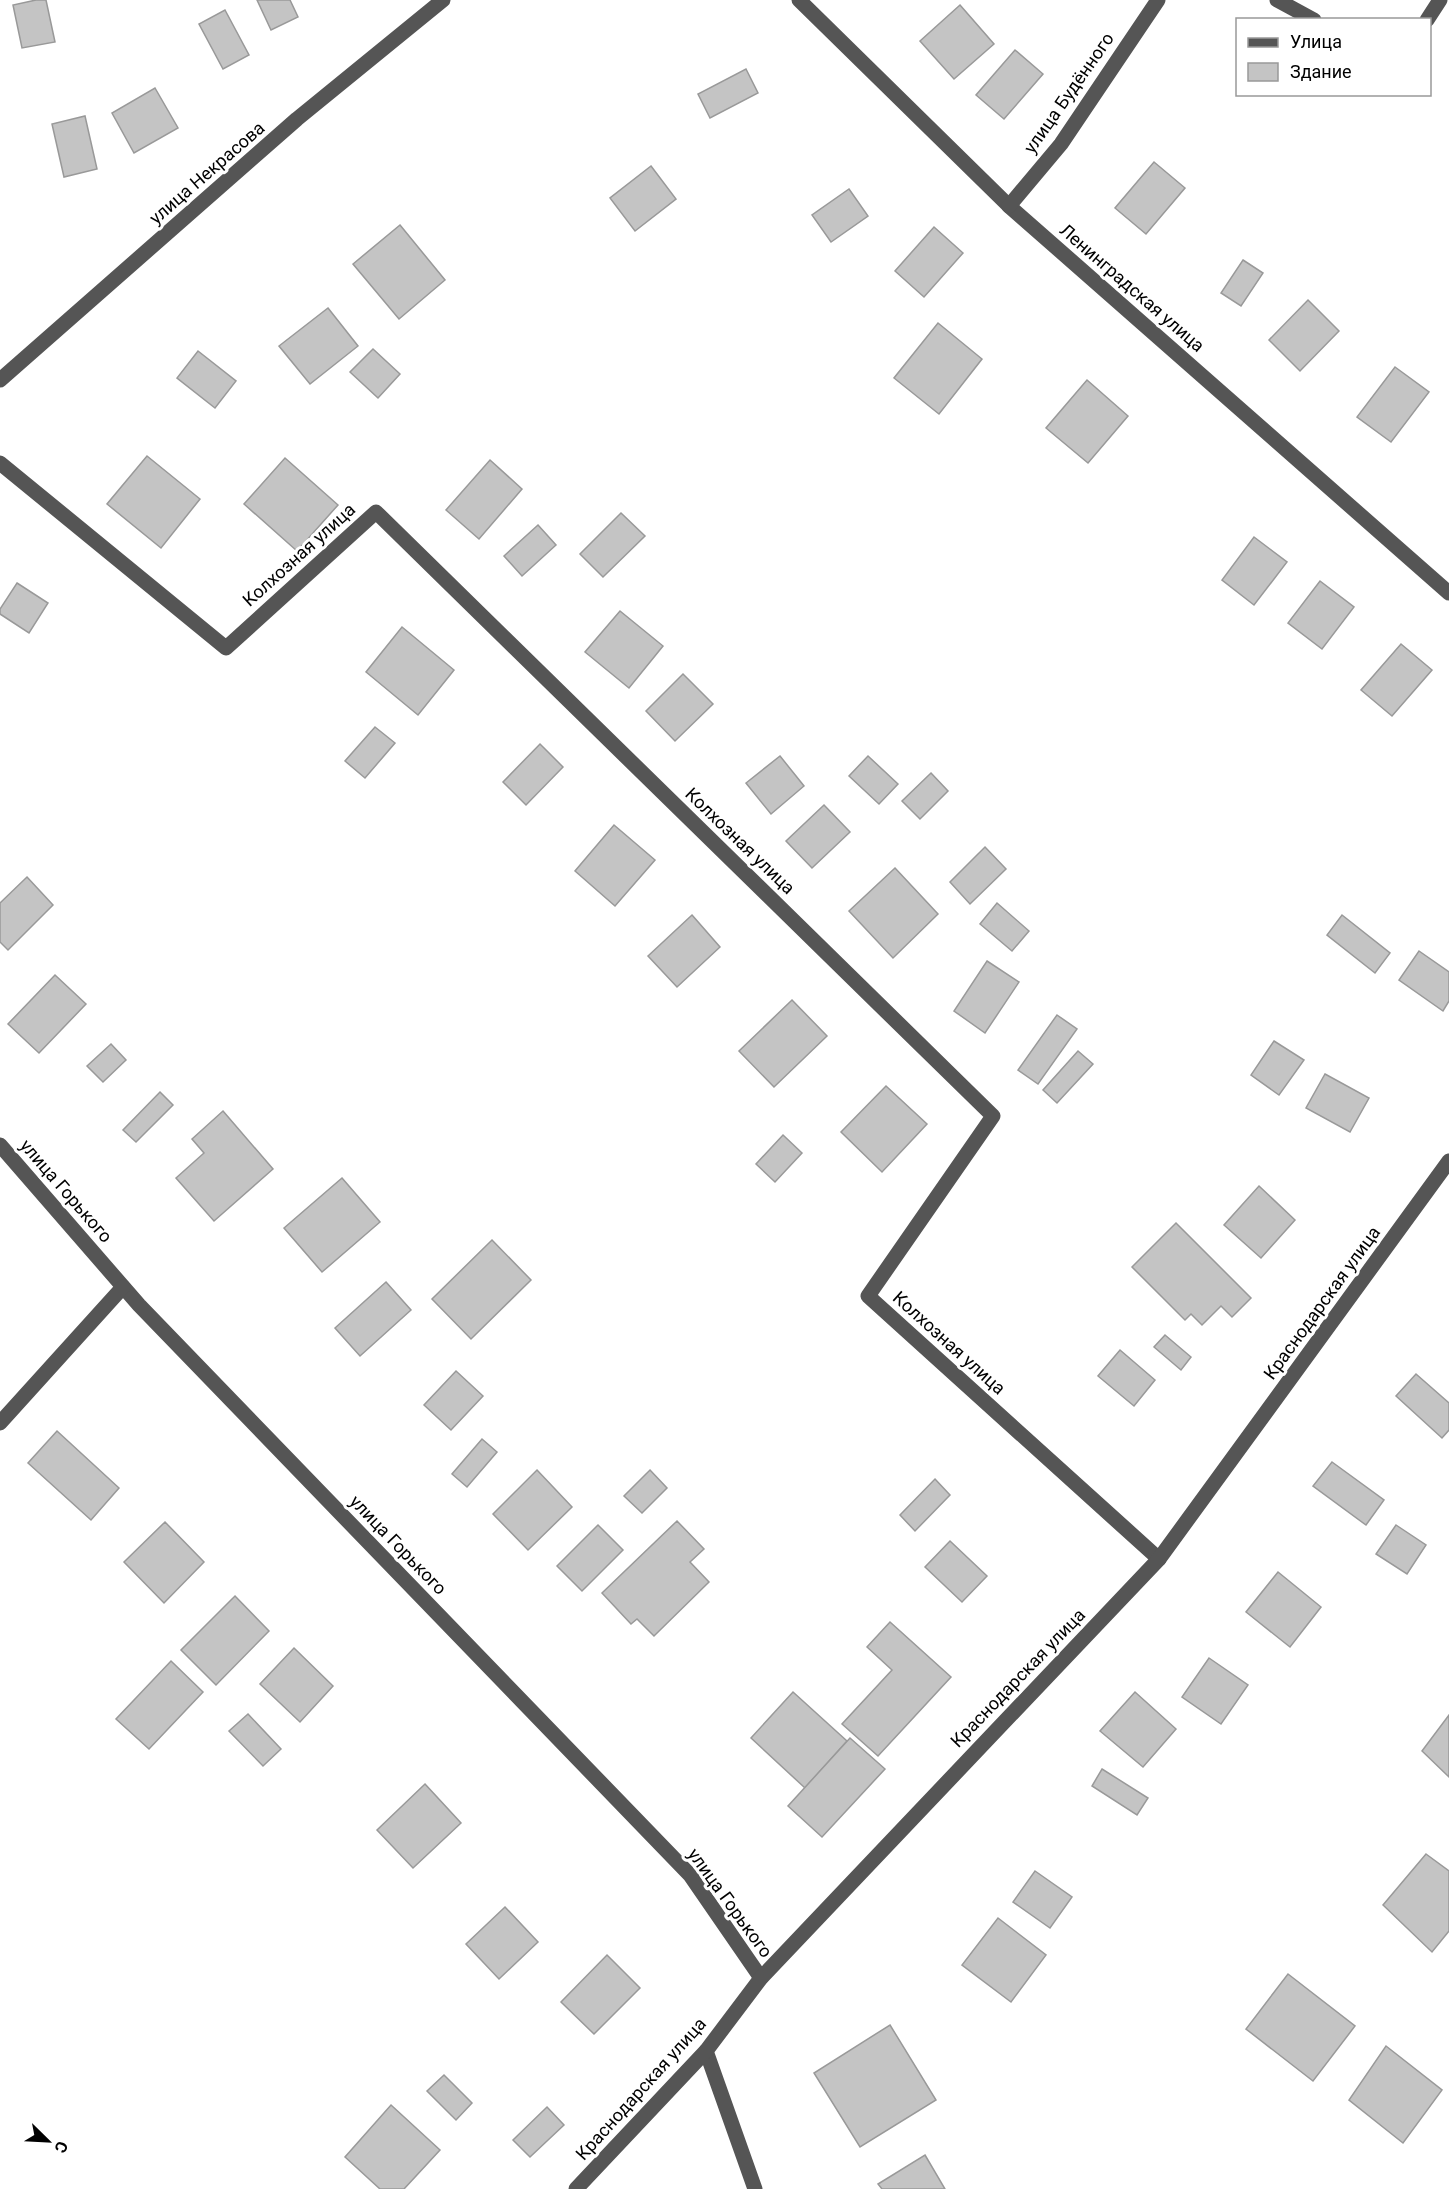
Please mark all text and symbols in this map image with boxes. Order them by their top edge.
legend [1236,18,1431,96]
street label: улица Будённого [1019,28,1118,157]
text: Улица [1290,31,1342,52]
text: Здание [1290,61,1352,82]
street label: улица Некрасова [145,117,269,228]
street label: Ленинградская улица [1056,219,1209,356]
street label: Колхозная улица [238,499,359,611]
street label: Колхозная улица [681,783,799,898]
street label: улица Горького [16,1135,117,1247]
street label: Краснодарская улица [1259,1222,1384,1383]
street label: Колхозная улица [889,1287,1010,1399]
street label: улица Горького [346,1491,451,1599]
street label: Краснодарская улица [946,1604,1089,1751]
street label: улица Горького [684,1844,777,1961]
street label: Краснодарская улица [571,2013,710,2164]
north arrow [18,2111,78,2171]
text: С [50,2138,72,2156]

